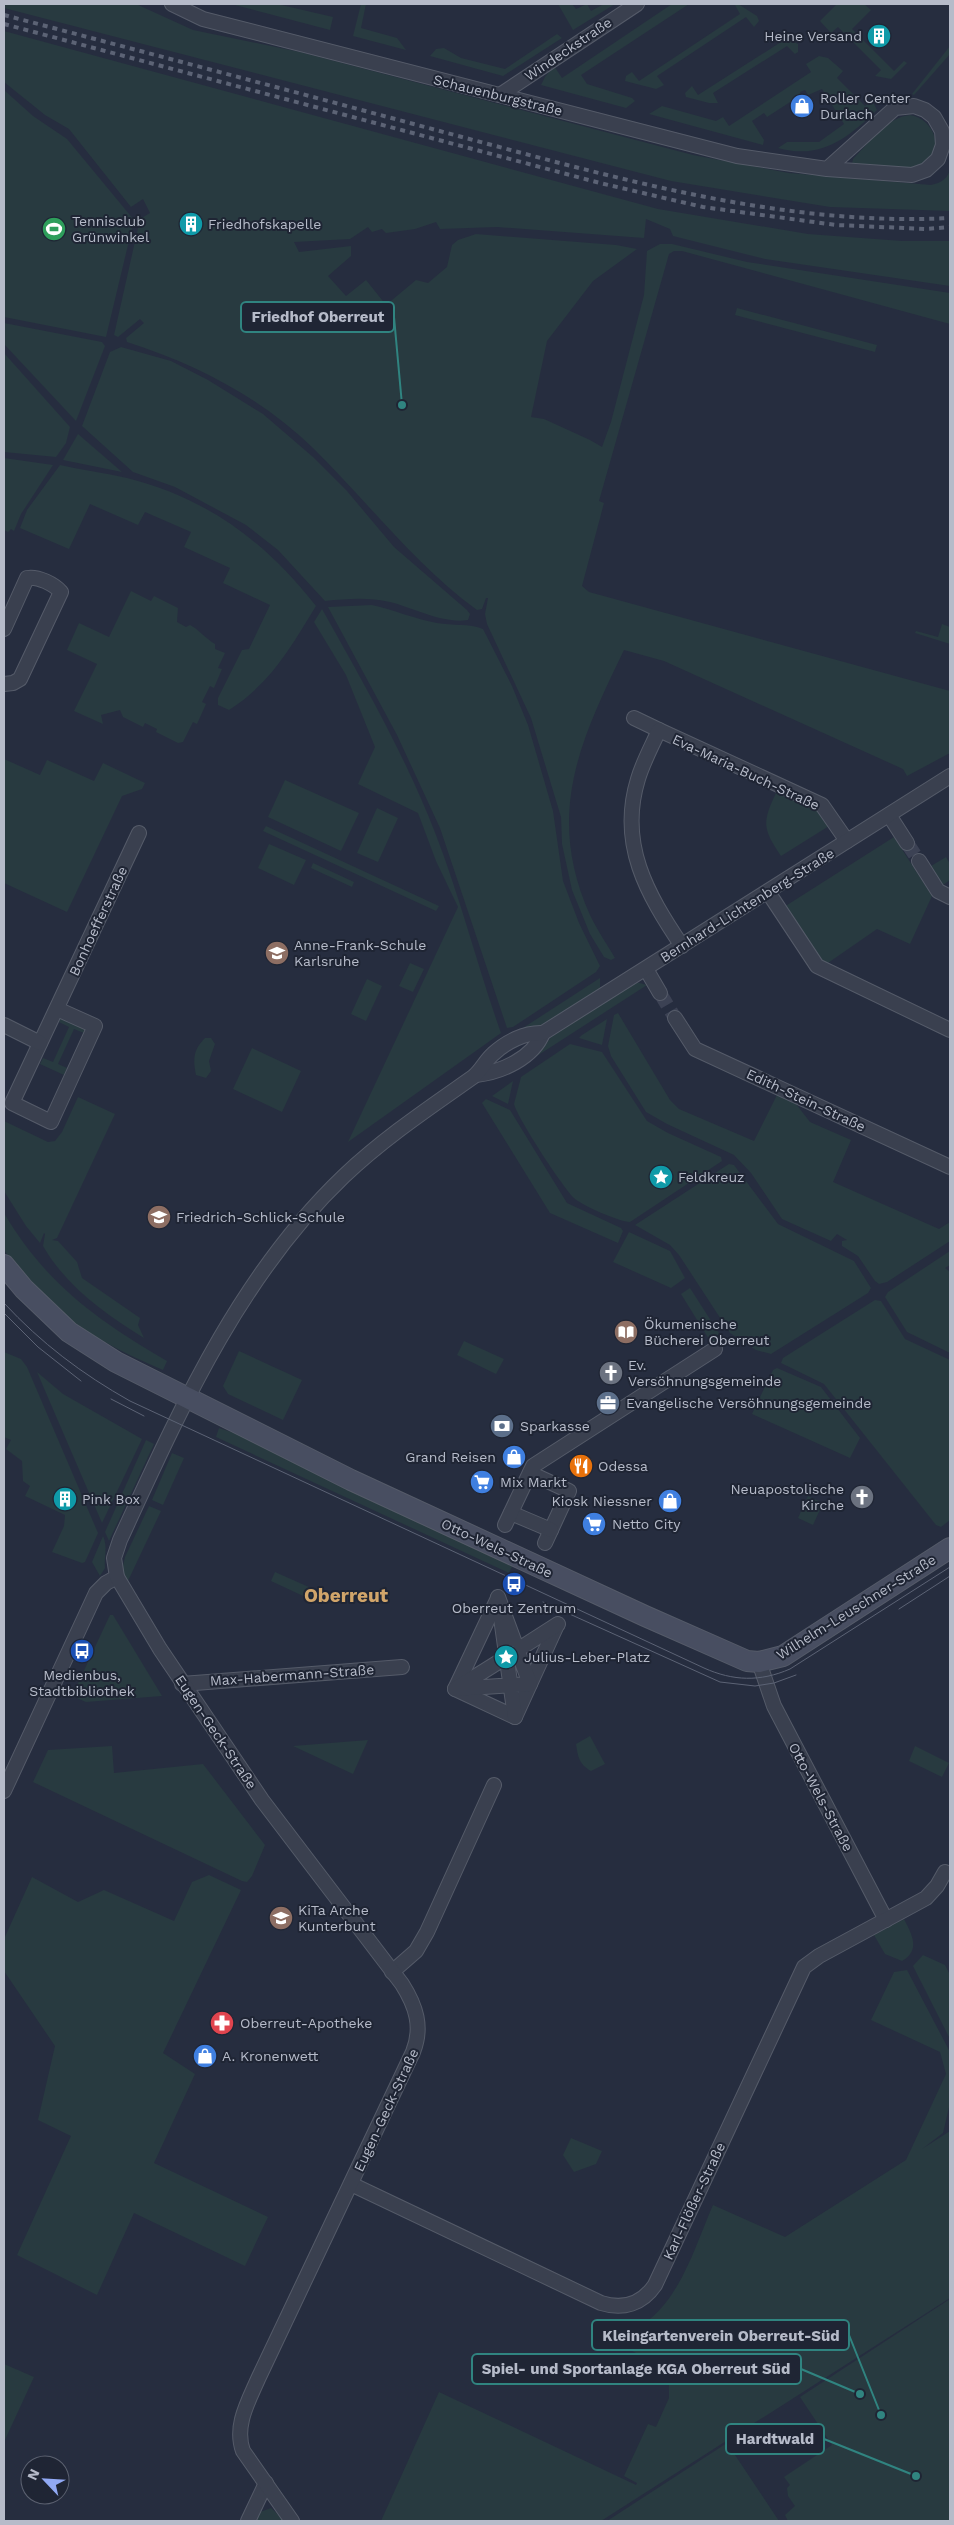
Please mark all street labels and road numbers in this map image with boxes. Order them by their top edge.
street label: Windeckstraße [521,14,615,84]
street label: Schauenburgstraße [432,71,564,119]
street label: Eva-Maria-Buch-Straße [670,731,822,813]
street label: Bernhard-Lichtenberg-Straße [657,845,837,965]
street label: Bonhoefferstraße [66,864,130,978]
street label: Edith-Stein-Straße [744,1065,868,1135]
street label: Otto-Wels-Straße [439,1515,555,1581]
street label: Wilhelm-Leuschner-Straße [773,1551,939,1663]
street label: Max-Habermann-Straße [209,1661,375,1689]
street label: Eugen-Geck-Straße [172,1672,260,1792]
street label: Otto-Wels-Straße [786,1740,856,1854]
street label: Eugen-Geck-Straße [350,2046,422,2174]
street label: Karl-Flößer-Straße [660,2140,728,2262]

